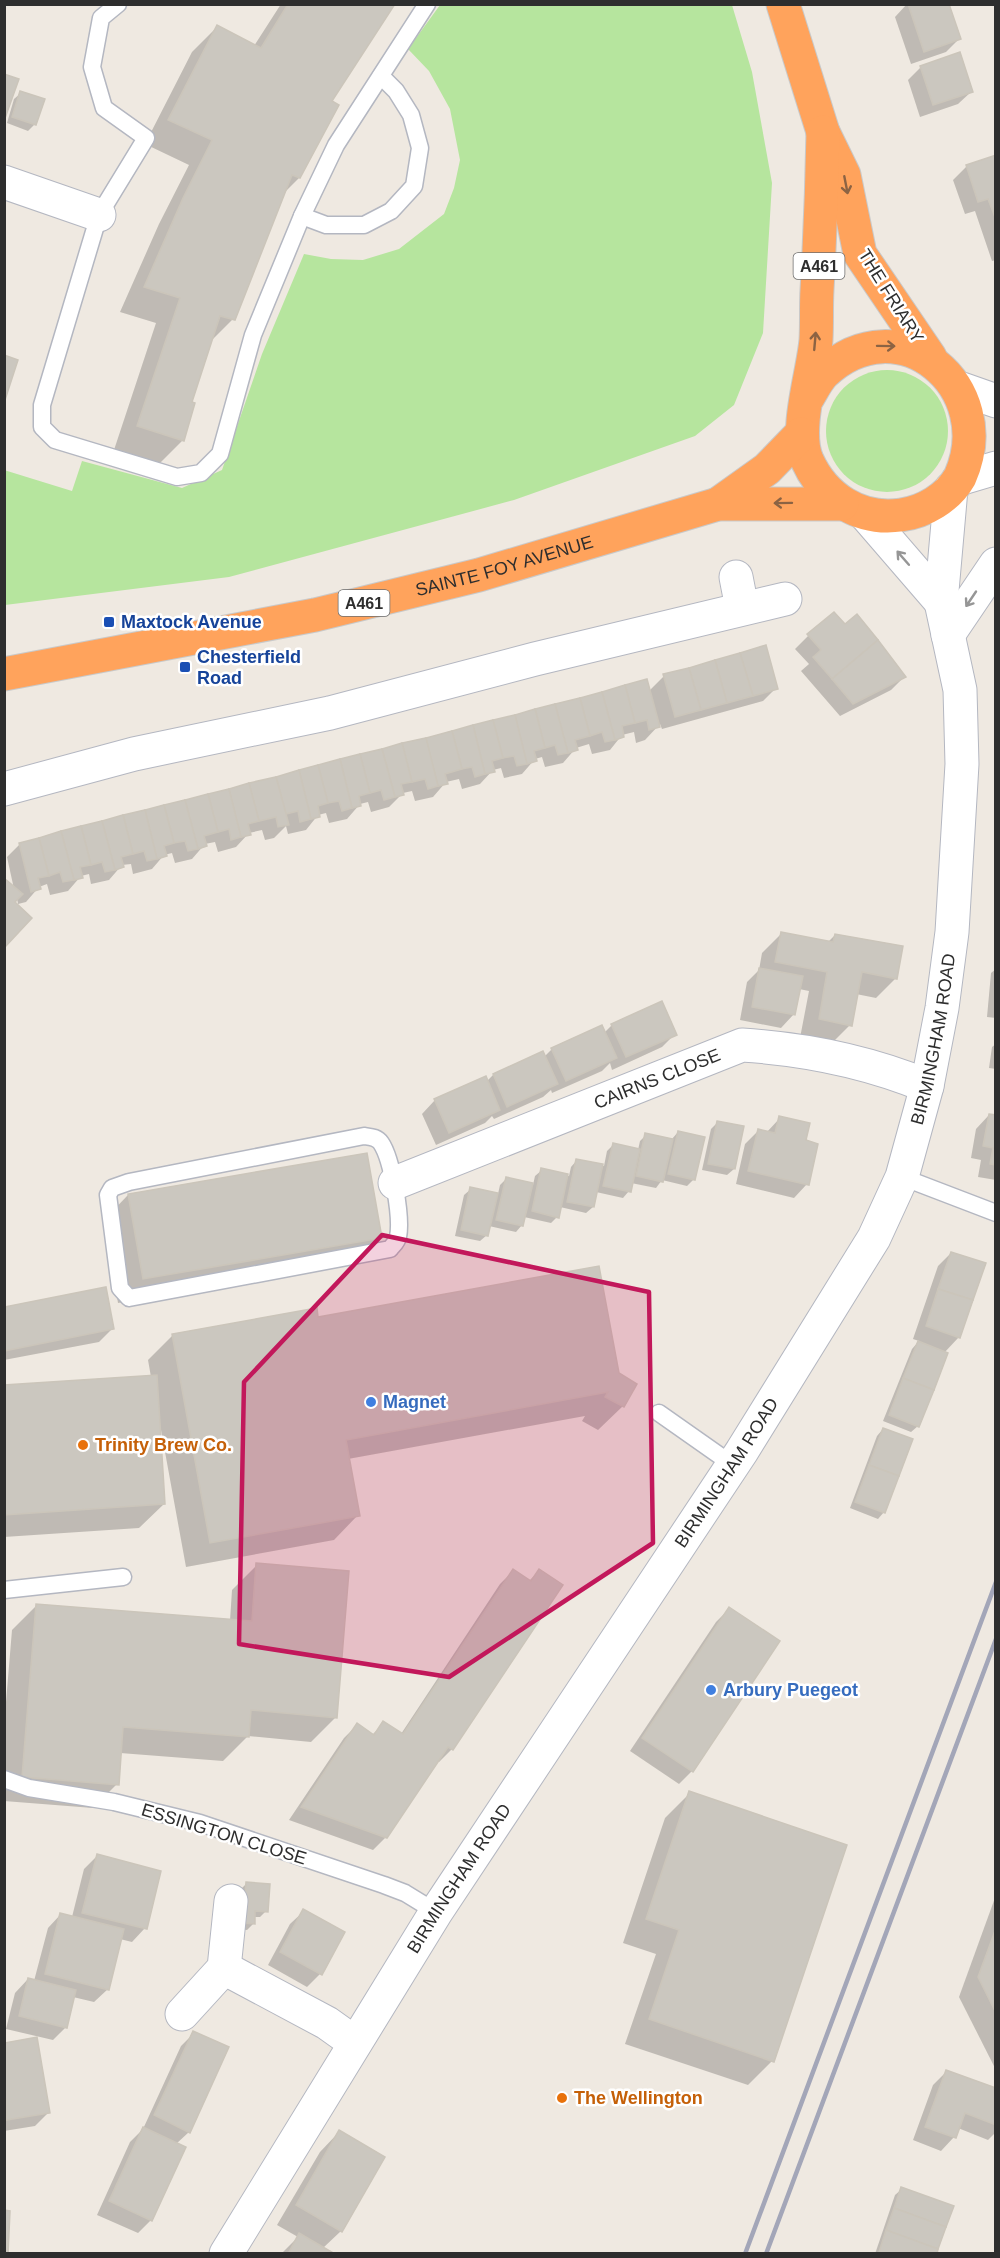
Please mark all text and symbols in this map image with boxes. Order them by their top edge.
one-way arrow [841,175,852,195]
street label: THE FRIARY [854,245,928,347]
road number: A461 [794,253,844,279]
one-way arrow [810,332,821,352]
one-way arrow [875,340,895,352]
one-way arrow [774,497,794,509]
street label: SAINTE FOY AVENUE [413,532,595,600]
one-way arrow [896,551,910,566]
road number: A461 [338,590,389,616]
one-way arrow [965,591,978,608]
place label: Maxtock Avenue [121,612,262,632]
marker: Maxtock Avenue [102,615,116,629]
place label: Chesterfield Road [197,647,301,688]
marker: Chesterfield Road [178,660,192,674]
street label: BIRMINGHAM ROAD [907,952,959,1127]
street label: CAIRNS CLOSE [591,1045,723,1113]
place label: Magnet [383,1392,446,1412]
street label: BIRMINGHAM ROAD [671,1394,782,1551]
marker: Magnet [364,1395,378,1409]
place label: Trinity Brew Co. [95,1435,232,1455]
marker: Trinity Brew Co. [76,1438,90,1452]
place label: Arbury Puegeot [723,1680,858,1700]
marker: Arbury Puegeot [704,1683,718,1697]
street label: ESSINGTON CLOSE [139,1799,309,1869]
street label: BIRMINGHAM ROAD [403,1800,515,1957]
place label: The Wellington [574,2088,703,2108]
marker: The Wellington [555,2091,569,2105]

